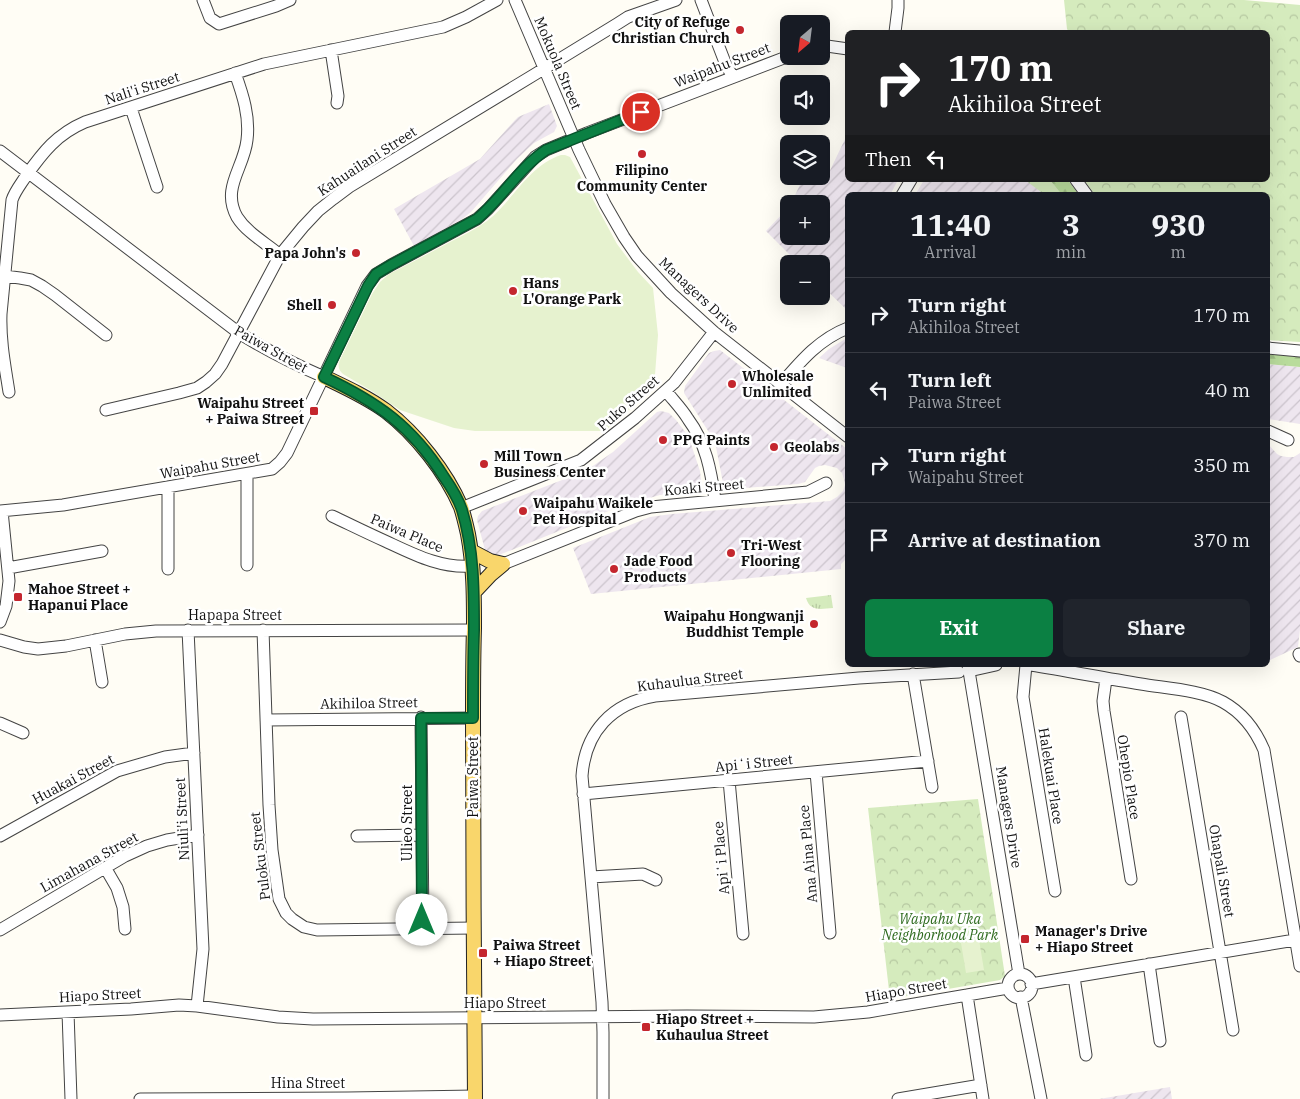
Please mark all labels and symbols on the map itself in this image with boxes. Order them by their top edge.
place label: City of Refuge Christian Church [611,13,730,47]
street label: Mokuola Street [530,14,586,112]
north arrow [780,15,830,65]
marker: City of Refuge Christian Church [734,24,746,36]
street label: Waipahu Street [672,38,772,92]
street label: Nali'i Street [102,67,182,109]
pin [620,91,662,133]
street label: Kahuailani Street [314,122,420,200]
marker: Filipino Community Center [636,148,648,160]
place label: Filipino Community Center [577,161,707,195]
place label: Papa John's [265,244,346,262]
marker: Papa John's [350,247,362,259]
street label: Managers Drive [655,253,743,337]
place label: Hans L'Orange Park [523,274,621,308]
marker: Hans L'Orange Park [507,285,519,297]
place label: Shell [287,296,322,314]
marker: Shell [326,299,338,311]
street label: Paiwa Street [231,321,311,377]
place label: Wholesale Unlimited [742,367,814,401]
street label: Puko Street [593,371,663,435]
marker: Wholesale Unlimited [726,378,738,390]
place label: Waipahu Street + Paiwa Street [197,394,304,428]
marker: Waipahu Street + Paiwa Street [308,405,320,417]
place label: PPG Paints [673,431,750,449]
marker: PPG Paints [657,434,669,446]
place label: Geolabs [784,438,839,456]
marker: Geolabs [768,441,780,453]
street label: Waipahu Street [159,447,261,483]
place label: Mill Town Business Center [494,447,606,481]
marker: Mill Town Business Center [478,458,490,470]
street label: Koaki Street [663,475,745,499]
place label: Waipahu Waikele Pet Hospital [533,494,653,528]
marker: Waipahu Waikele Pet Hospital [517,505,529,517]
street label: Paiwa Place [368,510,446,556]
place label: Tri-West Flooring [741,536,802,570]
marker: Tri-West Flooring [725,547,737,559]
place label: Jade Food Products [624,552,693,586]
marker: Jade Food Products [608,563,620,575]
place label: Mahoe Street + Hapanui Place [28,580,131,614]
marker: Mahoe Street + Hapanui Place [12,591,24,603]
street label: Hapapa Street [188,606,282,624]
place label: Waipahu Hongwanji Buddhist Temple [664,607,804,641]
marker: Waipahu Hongwanji Buddhist Temple [808,618,820,630]
street label: Kuhaulua Street [636,665,744,695]
street label: Akihiloa Street [320,693,418,713]
street label: Halekuai Place [1034,726,1068,826]
street label: Ohepio Place [1113,733,1145,821]
street label: Paiwa Street [464,736,482,818]
street label: Huakai Street [29,750,117,808]
street label: Apiʻi Street [714,750,794,776]
street label: Managers Drive [992,765,1026,869]
street label: Niuli'i Street [171,777,193,861]
street label: Ulieo Street [398,785,416,861]
street label: Ana Aina Place [795,804,821,904]
street label: Puloku Street [246,811,274,901]
street label: Apiʻi Place [709,821,733,895]
street label: Ohapali Street [1205,823,1239,919]
street label: Limahana Street [37,828,141,896]
position arrow [395,893,447,945]
park label: Waipahu Uka Neighborhood Park [881,910,999,944]
place label: Manager's Drive + Hiapo Street [1035,922,1148,956]
marker: Manager's Drive + Hiapo Street [1019,933,1031,945]
place label: Paiwa Street + Hiapo Street [493,936,591,970]
marker: Paiwa Street + Hiapo Street [477,947,489,959]
street label: Hiapo Street [864,974,948,1006]
street label: Hiapo Street [58,984,142,1006]
street label: Hiapo Street [464,994,546,1012]
place label: Hiapo Street + Kuhaulua Street [656,1010,768,1044]
marker: Hiapo Street + Kuhaulua Street [640,1021,652,1033]
street label: Hina Street [271,1074,345,1092]

